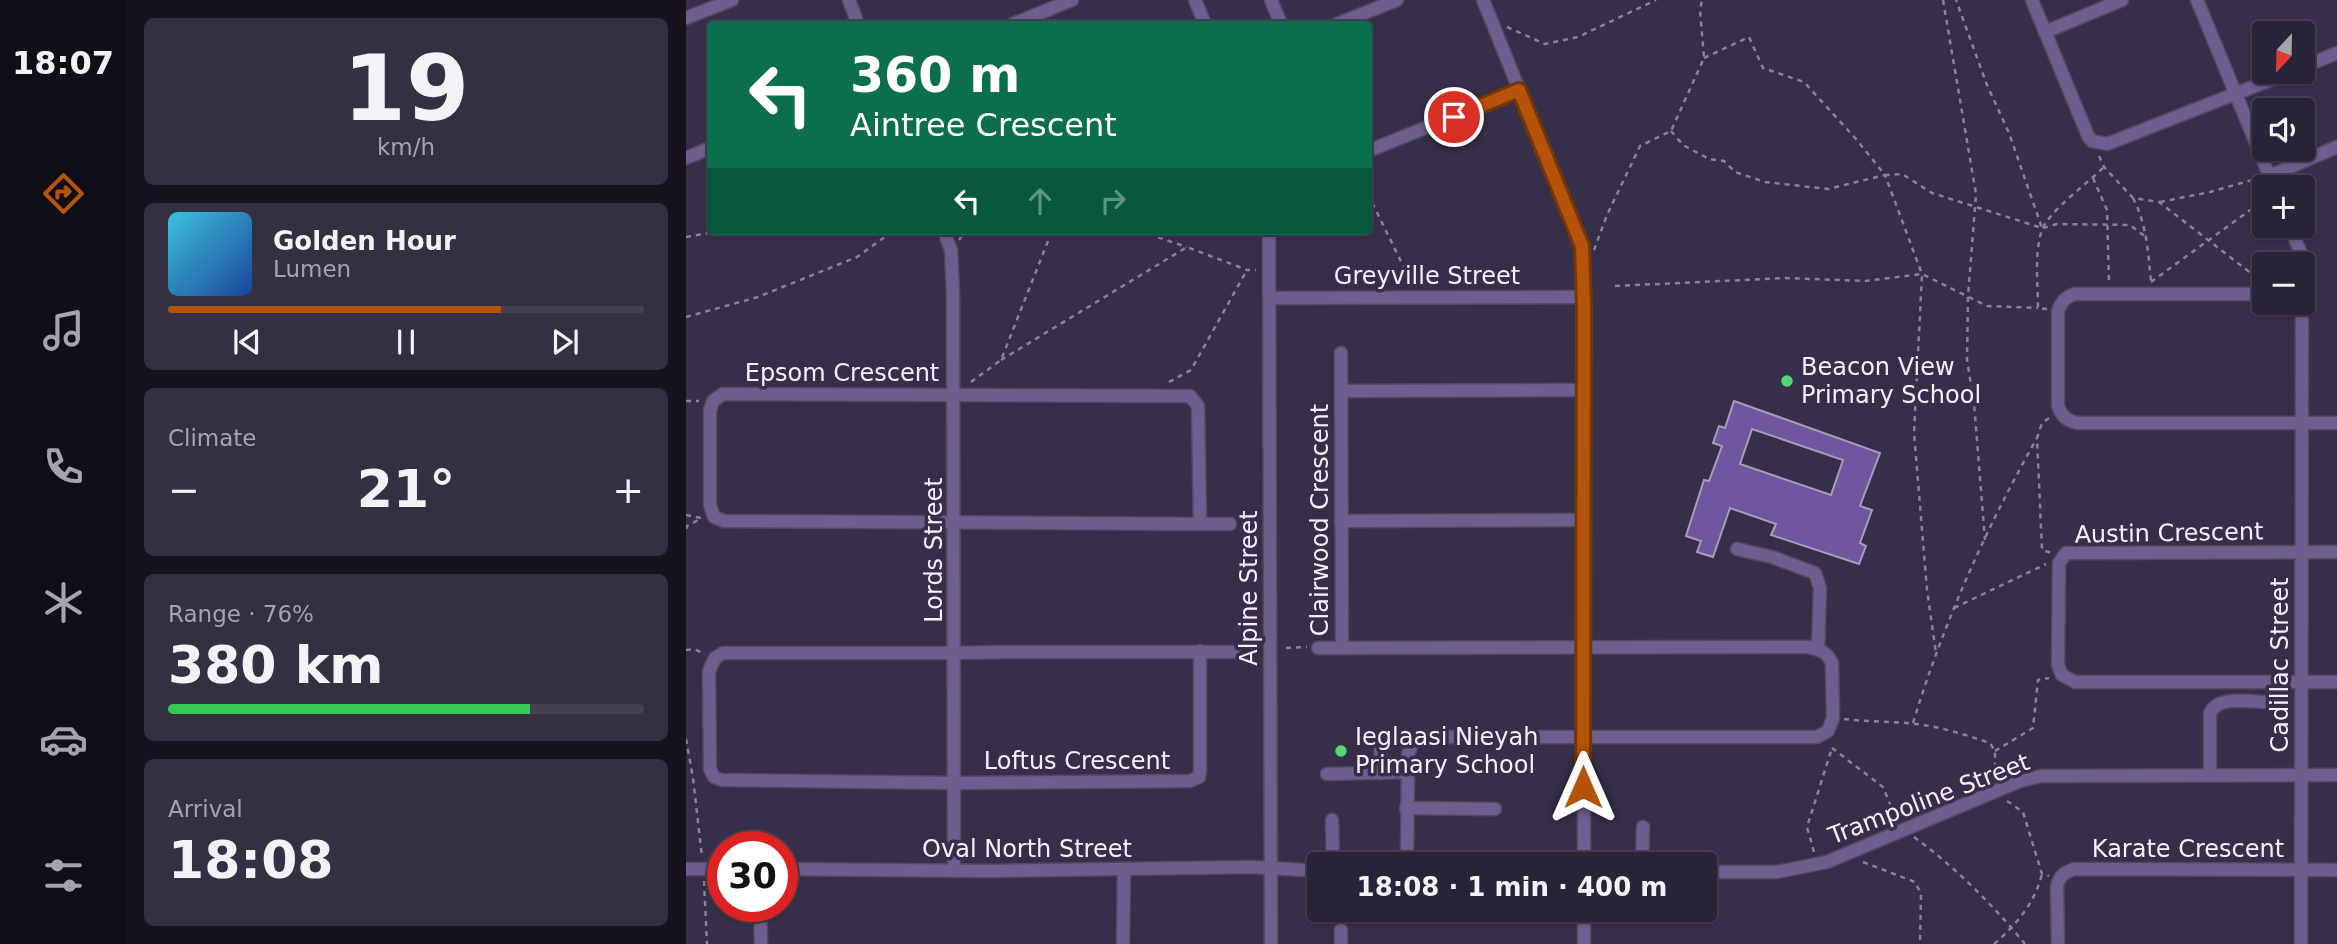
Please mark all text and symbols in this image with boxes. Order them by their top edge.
north arrow [2252,21,2315,84]
map controls [2252,21,2315,315]
text: 19 [343,36,469,141]
text: 18:07 [12,44,114,82]
text: 360 m [850,47,1020,104]
icon: left [735,49,826,140]
pin [1424,87,1484,147]
icon: arrive [1435,98,1473,136]
button: sound [2252,98,2315,161]
text: Aintree Crescent [850,106,1117,144]
text: km/h [377,134,435,160]
icon: directions [39,169,88,218]
button: + [2252,175,2315,238]
icon: left [948,182,986,220]
icon: ahead [1021,182,1059,220]
icon: right [1094,182,1132,220]
text: Golden Hour [273,226,456,256]
button: − [2252,252,2315,315]
text: Lumen [273,256,351,282]
street label: Greyville Street [1334,262,1520,290]
icon: music [39,306,88,355]
icon: previous [228,323,266,361]
icon: pause [387,323,425,361]
icon: next [546,323,584,361]
place label: Beacon View Primary School [1801,353,1981,409]
street label: Epsom Crescent [745,359,939,387]
marker: Beacon View Primary School [1779,373,1795,389]
street label: Clairwood Crescent [1306,404,1334,636]
text: Climate [168,425,257,451]
icon: phone [39,442,88,491]
text: 21° [357,459,455,519]
text: − [168,468,200,512]
text: + [612,468,644,512]
street label: Lords Street [920,477,948,623]
street label: Alpine Street [1235,510,1263,666]
street label: Austin Crescent [2074,517,2264,549]
street label: Cadillac Street [2266,577,2294,753]
icon: climate [39,578,88,627]
text: Range · 76% [168,601,314,627]
text: 380 km [168,635,383,695]
icon: car [39,715,88,764]
place label: Ieglaasi Nieyah Primary School [1355,723,1538,779]
marker: Ieglaasi Nieyah Primary School [1333,743,1349,759]
street label: Loftus Crescent [984,747,1170,775]
street label: Trampoline Street [1824,748,2033,851]
position arrow [1546,750,1620,824]
text: Arrival [168,796,243,822]
text: 18:08 [168,830,334,890]
speed limit sign: 30 [707,831,798,922]
street label: Oval North Street [922,835,1132,863]
street label: Karate Crescent [2092,835,2284,863]
icon: filters [39,851,88,900]
text: 18:08 · 1 min · 400 m [1357,872,1667,902]

